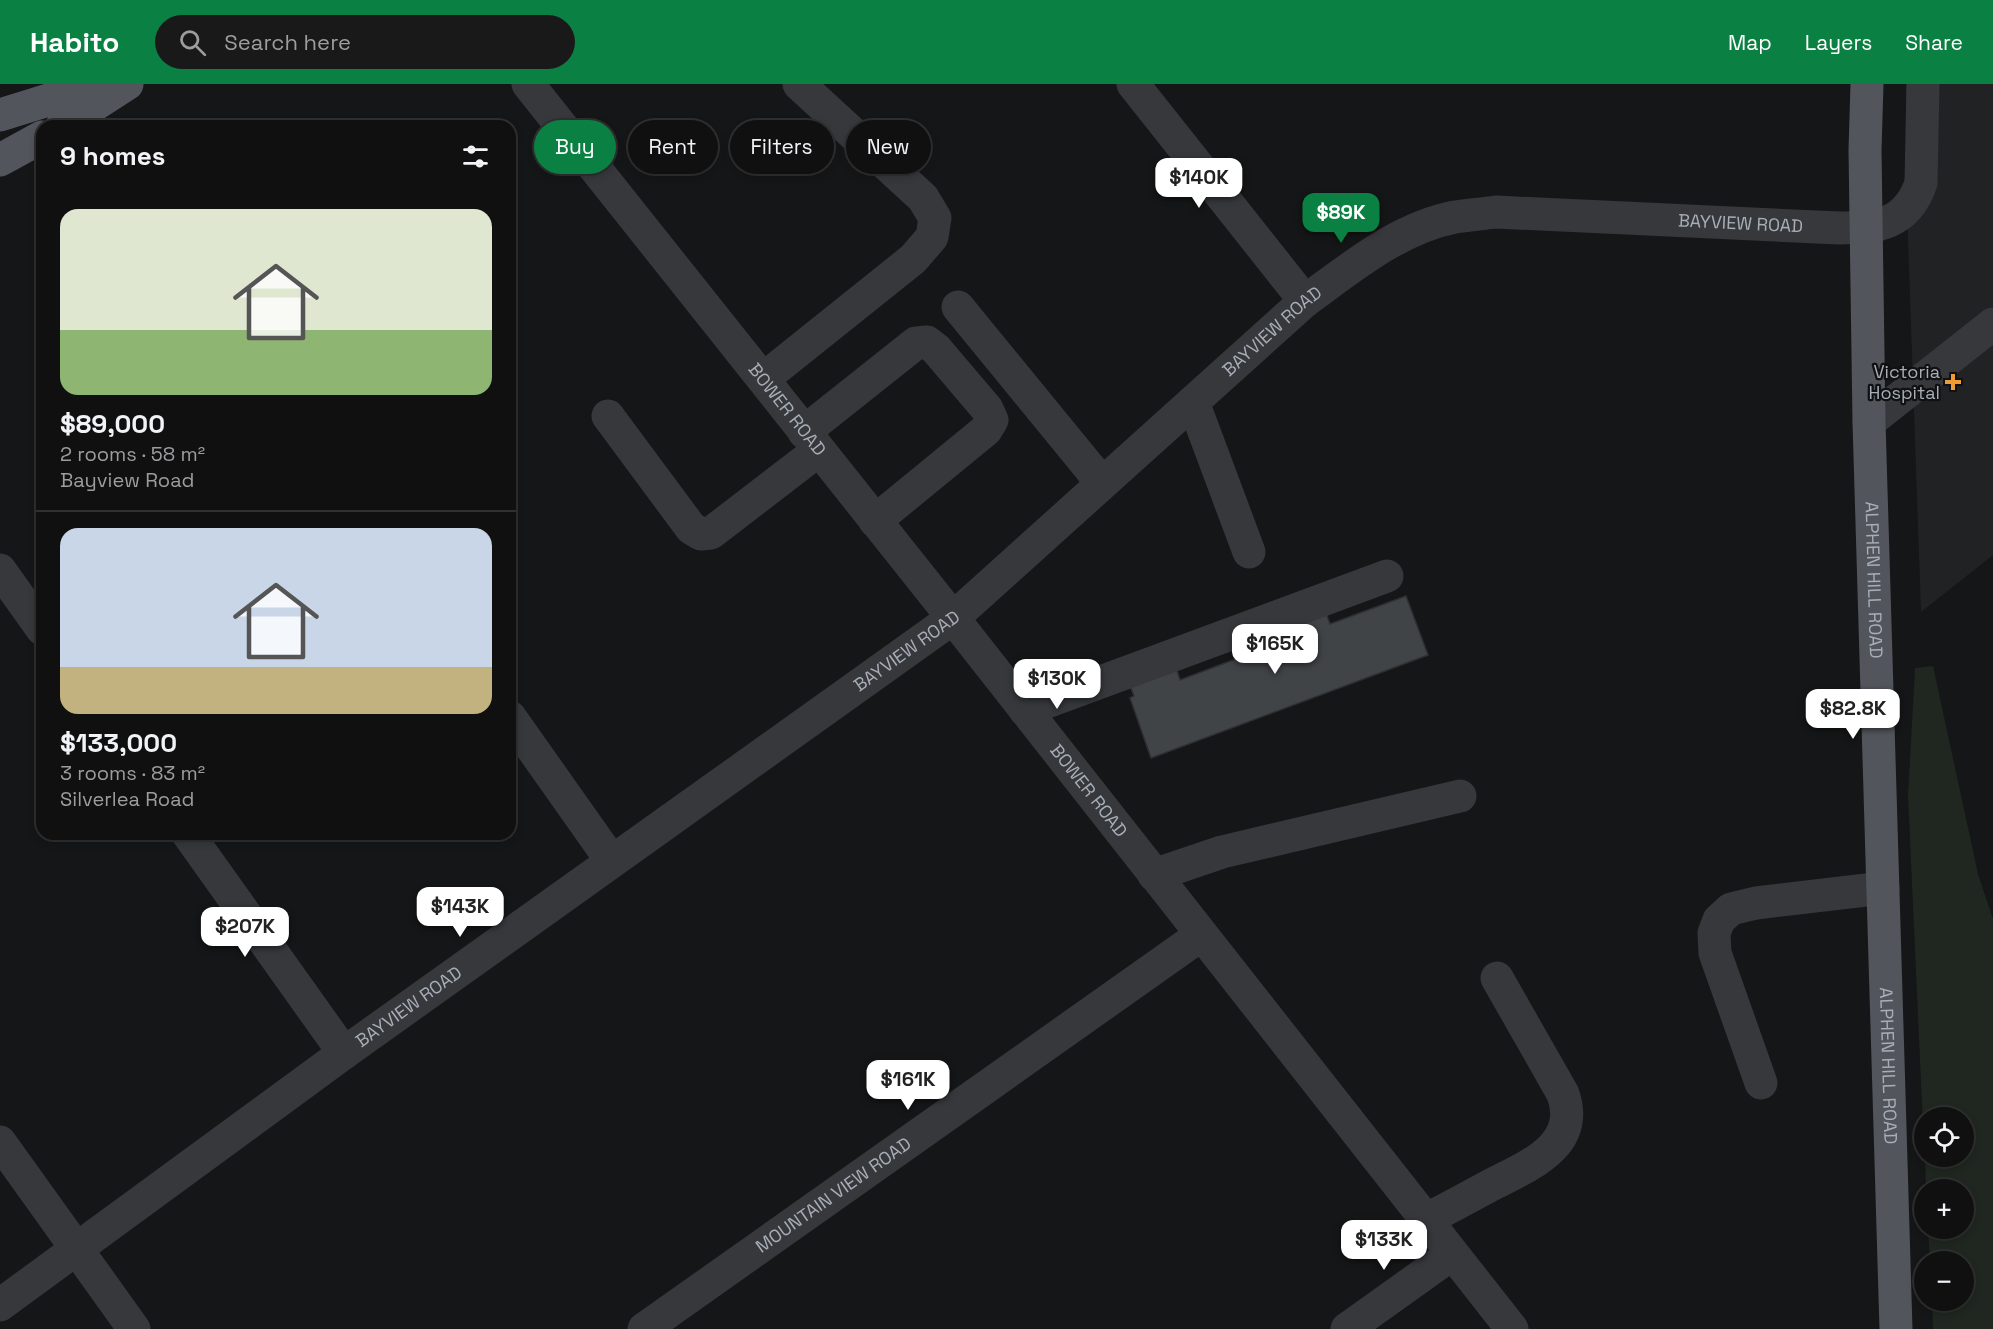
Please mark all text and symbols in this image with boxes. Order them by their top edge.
search box [155,15,575,69]
text: Habito [30,24,119,60]
icon: search [176,26,209,59]
text: Search here [224,28,351,56]
text: Map [1728,29,1772,56]
text: Layers [1805,29,1872,56]
text: Share [1905,29,1963,56]
chip: Buy [534,120,616,174]
chip: Rent [628,120,718,174]
chip: Filters [730,120,834,174]
chip: New [846,120,931,174]
text: 9 homes [60,139,165,173]
icon: filters [459,140,492,173]
pin: $140K [1157,158,1241,209]
text: $140K [1169,164,1229,190]
pin: $89K [1305,193,1377,244]
text: $89K [1317,199,1366,225]
street label: BAYVIEW ROAD [1677,209,1804,237]
icon: home [222,248,330,356]
street label: BAYVIEW ROAD [1217,281,1326,381]
street label: BOWER ROAD [744,358,831,460]
place label: Victoria Hospital [1869,360,1940,404]
marker: Victoria Hospital [1944,373,1962,391]
text: $89,000 [60,407,165,441]
text: 2 rooms · 58 m² [60,441,205,467]
text: Bayview Road [60,467,194,493]
street label: ALPHEN HILL ROAD [1860,501,1888,659]
icon: home [222,567,330,675]
street label: BAYVIEW ROAD [849,605,964,696]
pin: $165K [1233,624,1317,675]
text: $165K [1246,630,1304,656]
pin: $130K [1015,659,1099,710]
text: $130K [1028,665,1086,691]
pin: $82.8K [1804,689,1902,740]
text: $82.8K [1820,695,1886,721]
text: $133,000 [60,726,177,760]
street label: BOWER ROAD [1045,739,1133,841]
text: 3 rooms · 83 m² [60,760,205,786]
text: Silverlea Road [60,786,194,812]
pin: $143K [418,887,502,938]
text: $143K [431,893,489,919]
pin: $207K [203,907,287,958]
text: $207K [215,913,275,939]
street label: BAYVIEW ROAD [351,961,466,1052]
street label: ALPHEN HILL ROAD [1875,987,1902,1145]
pin: $161K [866,1060,950,1111]
text: $161K [881,1066,936,1092]
map controls [1914,1107,1974,1311]
button: locate [1914,1107,1974,1167]
street label: MOUNTAIN VIEW ROAD [751,1132,915,1258]
button: + [1914,1179,1974,1239]
pin: $133K [1342,1220,1426,1271]
text: $133K [1355,1226,1413,1252]
button: − [1914,1251,1974,1311]

